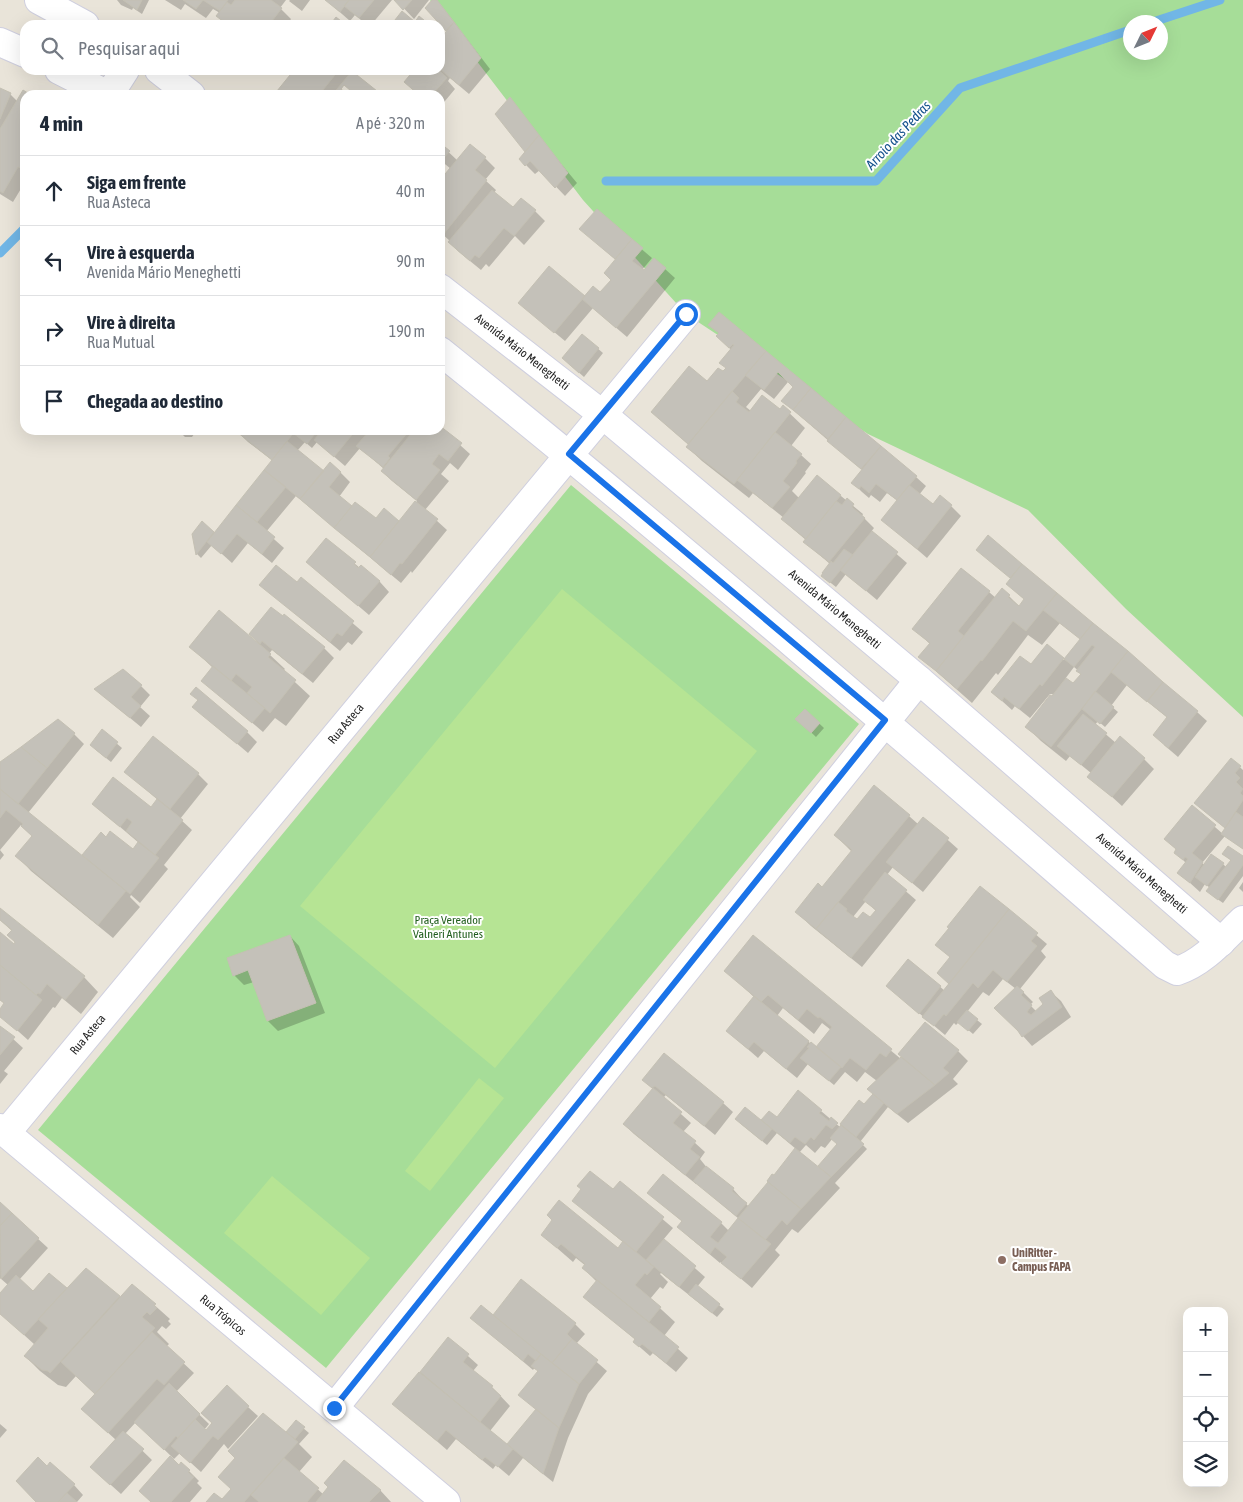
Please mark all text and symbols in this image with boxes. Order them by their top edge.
north arrow [1123,15,1168,60]
search box [20,20,445,75]
icon: search [38,34,66,62]
text: Pesquisar aqui [78,37,180,59]
water label: Arroio das Pedras [862,97,934,173]
text: 4 min [40,111,83,135]
text: A pé · 320 m [356,114,425,132]
text: Siga em frente [87,171,186,193]
icon: ahead [40,177,68,205]
text: 40 m [396,182,425,200]
text: Rua Asteca [87,193,151,211]
text: Vire à esquerda [87,241,195,263]
icon: left [40,247,68,275]
text: 90 m [396,252,425,270]
text: Avenida Mário Meneghetti [87,263,241,281]
route start [675,303,698,326]
text: Vire à direita [87,311,175,333]
street label: Avenida Mário Meneghetti [472,311,572,393]
icon: right [40,317,68,345]
text: 190 m [389,322,425,340]
text: Rua Mutual [87,333,155,351]
icon: arrive [40,387,68,415]
text: Chegada ao destino [87,390,223,412]
street label: Avenida Mário Meneghetti [786,567,884,652]
street label: Rua Asteca [325,701,367,747]
street label: Avenida Mário Meneghetti [1093,830,1190,917]
park label: Praça Vereador Valneri Antunes [413,913,483,941]
street label: Rua Asteca [67,1012,108,1057]
place label: UniRitter - Campus FAPA [1012,1246,1071,1274]
marker: UniRitter - Campus FAPA [996,1254,1008,1266]
street label: Rua Trópicos [197,1292,249,1338]
map controls [1183,1307,1228,1487]
button: + [1183,1307,1228,1352]
button: − [1183,1352,1228,1397]
route end [323,1397,346,1420]
button: locate [1183,1397,1228,1442]
button: layers [1183,1442,1228,1487]

